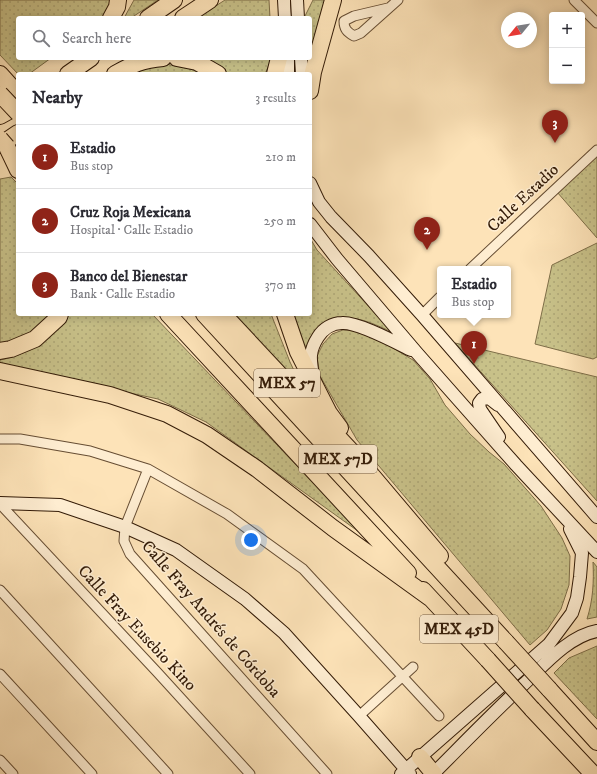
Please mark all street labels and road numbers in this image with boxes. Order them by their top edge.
street label: Calle Estadio [482,159,564,237]
road number: MEX 57 [254,369,320,397]
road number: MEX 57D [299,445,377,473]
street label: Calle Fray Andrés de Córdoba [136,536,286,703]
street label: Calle Fray Eusebio Kino [73,560,201,696]
road number: MEX 45D [420,615,498,643]

